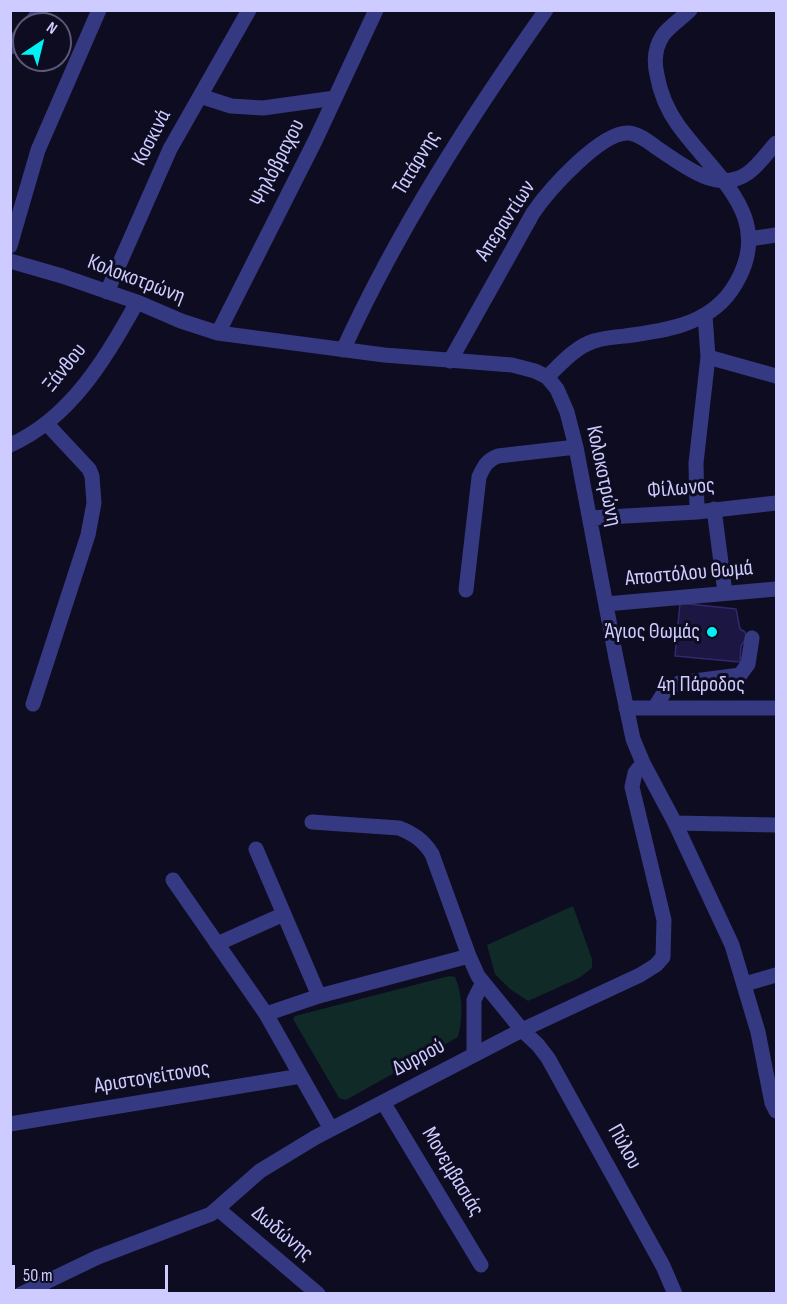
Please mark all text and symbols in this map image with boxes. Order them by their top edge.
north arrow [12,12,72,72]
text: N [43,18,60,39]
street label: Κοσκινά [127,106,177,170]
street label: Ψηλόβραχου [245,115,311,211]
street label: Τατάρνης [388,126,446,200]
street label: Απεραντίων [470,176,542,266]
street label: Κολοκοτρώνη [84,249,188,311]
street label: Ξάνθου [37,338,93,398]
street label: Κολοκοτρώνη [579,423,627,529]
street label: Φίλωνος [646,473,716,505]
street label: Αποστόλου Θωμά [624,555,754,593]
place label: Άγιος Θωμάς [605,619,700,645]
marker: Άγιος Θωμάς [705,625,719,639]
street label: 4η Πάροδος [657,672,745,698]
street label: Δυρρού [388,1033,450,1083]
street label: Αριστογείτονος [92,1056,212,1100]
street label: Πύλου [601,1120,647,1174]
street label: Μονεμβασιάς [415,1123,489,1221]
street label: Δωδώνης [246,1201,318,1267]
scale bar [15,1253,171,1291]
text: 50 m [23,1265,53,1286]

